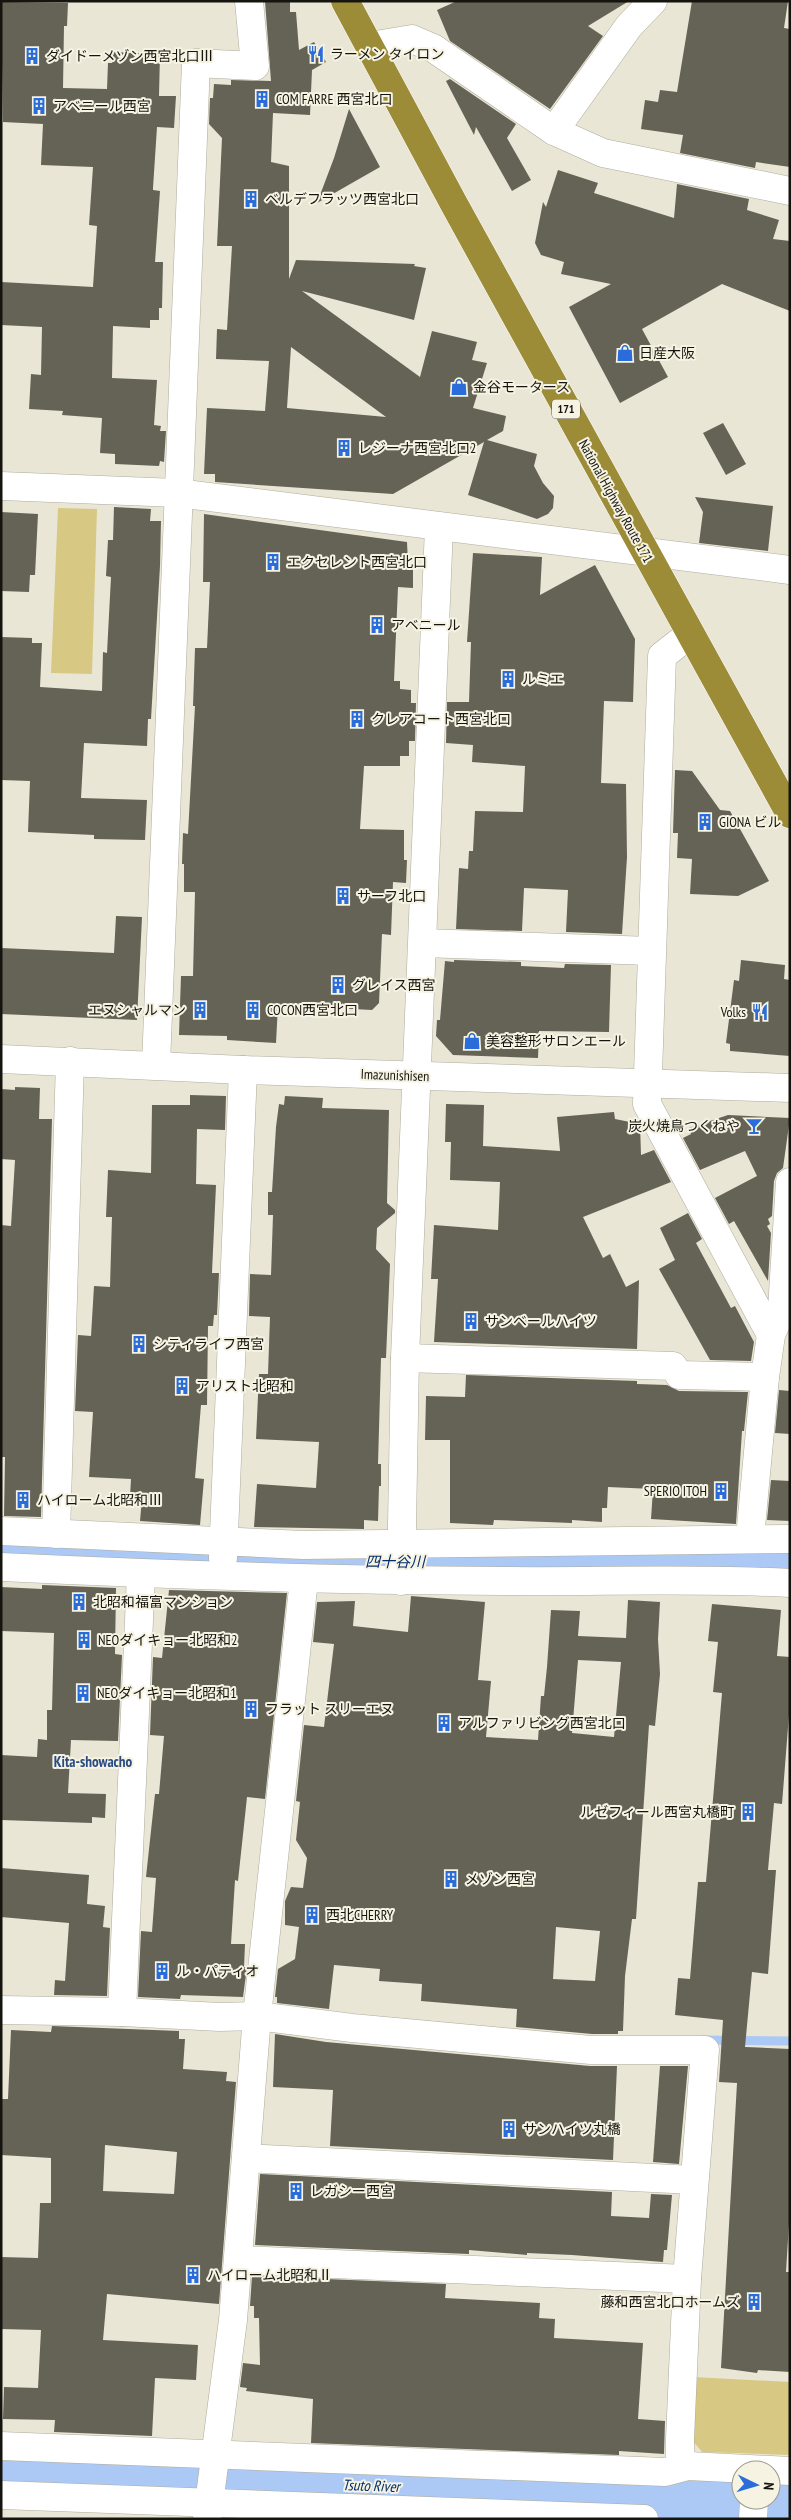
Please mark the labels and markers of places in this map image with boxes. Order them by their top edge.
restaurant icon: ラーメン タイロン [306,44,326,64]
place label: ラーメン タイロン [330,45,444,63]
building icon: ダイドーメゾン西宮北口Ⅲ [22,46,42,66]
place label: ダイドーメゾン西宮北口Ⅲ [46,47,213,65]
building icon: COM FARRE 西宮北口 [252,89,272,109]
place label: COM FARRE 西宮北口 [276,90,393,108]
building icon: アベニール西宮 [29,96,49,116]
place label: アベニール西宮 [53,97,151,115]
building icon: ベルデフラッツ西宮北口 [241,189,261,209]
place label: ベルデフラッツ西宮北口 [265,190,419,208]
shop icon: 日産大阪 [615,343,635,363]
place label: 日産大阪 [639,344,695,362]
shop icon: 金谷モータース [449,377,469,397]
place label: 金谷モータース [473,378,570,396]
building icon: レジーナ西宮北口2 [334,438,354,458]
place label: レジーナ西宮北口2 [358,439,476,457]
building icon: エクセレント西宮北口 [263,552,283,572]
place label: エクセレント西宮北口 [287,553,427,571]
building icon: アベニール [367,615,387,635]
place label: アベニール [391,616,461,634]
building icon: ルミエ [498,669,518,689]
place label: ルミエ [522,670,564,688]
building icon: クレアコート西宮北口 [347,709,367,729]
place label: クレアコート西宮北口 [371,710,511,728]
building icon: GIONA ビル [695,812,715,832]
place label: GIONA ビル [719,813,782,831]
building icon: サーフ北口 [333,886,353,906]
place label: サーフ北口 [357,887,426,905]
building icon: グレイス西宮 [328,975,348,995]
place label: グレイス西宮 [352,976,436,994]
building icon: エヌシャルマン [190,1000,210,1020]
building icon: COCON西宮北口 [243,1000,263,1020]
place label: エヌシャルマン [88,1001,186,1019]
place label: COCON西宮北口 [267,1001,358,1019]
restaurant icon: Volks [750,1002,770,1022]
place label: Volks [720,1003,746,1021]
shop icon: 美容整形サロンエール [462,1031,482,1051]
place label: 美容整形サロンエール [486,1032,626,1050]
bar icon: 炭火焼鳥つくねや [744,1116,764,1136]
place label: 炭火焼鳥つくねや [628,1117,740,1135]
building icon: サンベールハイツ [461,1311,481,1331]
place label: サンベールハイツ [485,1312,597,1330]
building icon: シティライフ西宮 [129,1334,149,1354]
place label: シティライフ西宮 [153,1335,264,1353]
building icon: アリスト北昭和 [172,1376,192,1396]
place label: アリスト北昭和 [196,1377,294,1395]
building icon: SPERIO ITOH [711,1481,731,1501]
place label: SPERIO ITOH [644,1482,707,1500]
building icon: ハイローム北昭和Ⅲ [13,1490,33,1510]
place label: ハイローム北昭和Ⅲ [37,1491,162,1509]
building icon: 北昭和福富マンション [69,1592,89,1612]
place label: 北昭和福富マンション [93,1593,233,1611]
building icon: NEOダイキョー北昭和2 [74,1630,94,1650]
place label: NEOダイキョー北昭和2 [98,1631,238,1649]
building icon: NEOダイキョー北昭和1 [73,1683,93,1703]
place label: NEOダイキョー北昭和1 [97,1684,237,1702]
building icon: フラット スリーエヌ [241,1699,261,1719]
place label: フラット スリーエヌ [265,1700,394,1718]
building icon: アルファリビング西宮北口 [434,1713,454,1733]
place label: アルファリビング西宮北口 [458,1714,626,1732]
building icon: ルゼフィール西宮丸橋町 [738,1802,758,1822]
place label: ルゼフィール西宮丸橋町 [580,1803,734,1821]
building icon: メゾン西宮 [441,1869,461,1889]
place label: メゾン西宮 [465,1870,535,1888]
building icon: 西北CHERRY [302,1905,322,1925]
place label: 西北CHERRY [326,1906,394,1924]
building icon: ル・パティオ [152,1961,172,1981]
place label: ル・パティオ [176,1962,259,1980]
building icon: サンハイツ丸橋 [499,2119,519,2139]
place label: サンハイツ丸橋 [523,2120,621,2138]
building icon: レガシー西宮 [286,2181,306,2201]
place label: レガシー西宮 [310,2182,394,2200]
building icon: ハイローム北昭和Ⅱ [183,2265,203,2285]
place label: ハイローム北昭和Ⅱ [207,2266,332,2284]
building icon: 藤和西宮北口ホームズ [744,2292,764,2312]
place label: 藤和西宮北口ホームズ [600,2293,740,2311]

